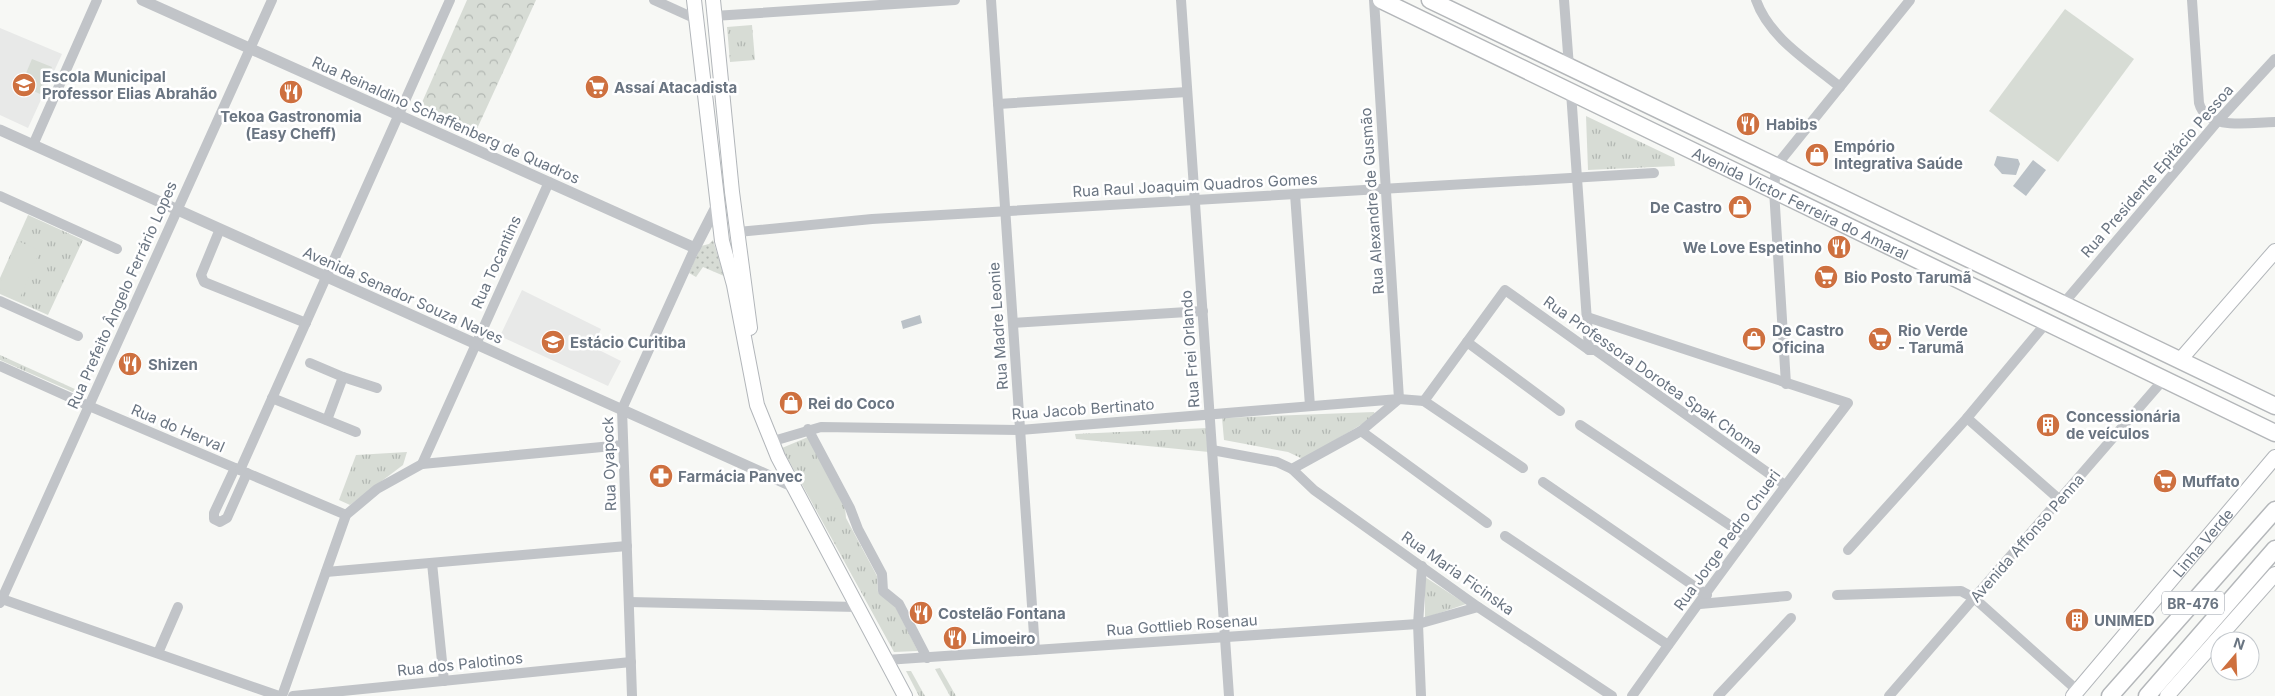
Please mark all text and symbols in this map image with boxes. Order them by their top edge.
street label: Rua Reinaldino Schaffenberg de Quadros [309,52,583,188]
place label: Escola Municipal Professor Elias Abrahão [42,67,217,103]
school or university icon: Escola Municipal Professor Elias Abrahão [11,72,37,98]
supermarket icon: Assaí Atacadista [584,74,610,100]
place label: Assaí Atacadista [614,78,737,97]
restaurant icon: Tekoa Gastronomia (Easy Cheff) [278,79,304,105]
street label: Rua Presidente Epitácio Pessoa [2077,81,2237,261]
place label: Tekoa Gastronomia (Easy Cheff) [220,107,362,143]
street label: Rua Alexandre de Gusmão [1356,107,1388,295]
restaurant icon: Habibs [1735,111,1761,137]
place label: Habibs [1766,115,1817,134]
place label: Empório Integrativa Saúde [1834,137,1963,173]
shop icon: Empório Integrativa Saúde [1804,142,1830,168]
street label: Avenida Victor Ferreira do Amaral [1689,143,1912,264]
street label: Rua Raul Joaquim Quadros Gomes [1072,169,1318,201]
street label: Rua Prefeito Ângelo Ferrário Lopes [63,178,181,412]
shop icon: De Castro [1727,194,1753,220]
place label: De Castro [1650,198,1722,217]
street label: Rua Tocantins [467,212,525,312]
restaurant icon: We Love Espetinho [1826,234,1852,260]
place label: We Love Espetinho [1683,238,1822,257]
street label: Avenida Senador Souza Naves [300,242,506,348]
street label: Rua Madre Leonie [984,261,1012,391]
supermarket icon: Bio Posto Tarumã [1813,264,1839,290]
place label: Bio Posto Tarumã [1844,268,1972,287]
street label: Rua Frei Orlando [1176,289,1204,409]
street label: Rua Professora Dorotea Spak Choma [1540,292,1766,458]
place label: De Castro Oficina [1772,321,1844,357]
place label: Rio Verde - Tarumã [1898,321,1968,357]
shop icon: De Castro Oficina [1741,326,1767,352]
supermarket icon: Rio Verde - Tarumã [1867,326,1893,352]
school or university icon: Estácio Curitiba [540,329,566,355]
place label: Estácio Curitiba [570,333,686,352]
restaurant icon: Shizen [117,351,143,377]
place label: Shizen [148,355,198,374]
shop icon: Rei do Coco [778,390,804,416]
place label: Rei do Coco [808,394,895,413]
street label: Rua Jacob Bertinato [1011,395,1155,423]
street label: Rua do Herval [128,400,228,456]
place label: Concessionária de veículos [2066,407,2181,443]
building icon: Concessionária de veículos [2035,412,2061,438]
street label: Rua Oyapock [598,416,620,512]
pharmacy icon: Farmácia Panvec [648,463,674,489]
street label: Rua Jorge Pedro Chueri [1670,466,1784,614]
place label: Farmácia Panvec [678,467,803,486]
supermarket icon: Muffato [2152,468,2178,494]
street label: Avenida Affonso Penna [1966,470,2088,606]
place label: Muffato [2182,472,2240,491]
street label: Linha Verde [2168,504,2237,581]
street label: Rua Maria Ficinska [1398,527,1518,619]
road number: BR-476 [2162,592,2224,614]
restaurant icon: Costelão Fontana [908,600,934,626]
place label: Costelão Fontana [938,604,1066,623]
building icon: UNIMED [2064,607,2090,633]
street label: Rua Gottlieb Rosenau [1106,610,1258,640]
place label: UNIMED [2094,611,2155,630]
restaurant icon: Limoeiro [942,625,968,651]
place label: Limoeiro [972,629,1035,648]
north arrow [2210,631,2260,681]
text: N [2232,633,2247,653]
street label: Rua dos Palotinos [396,648,524,680]

